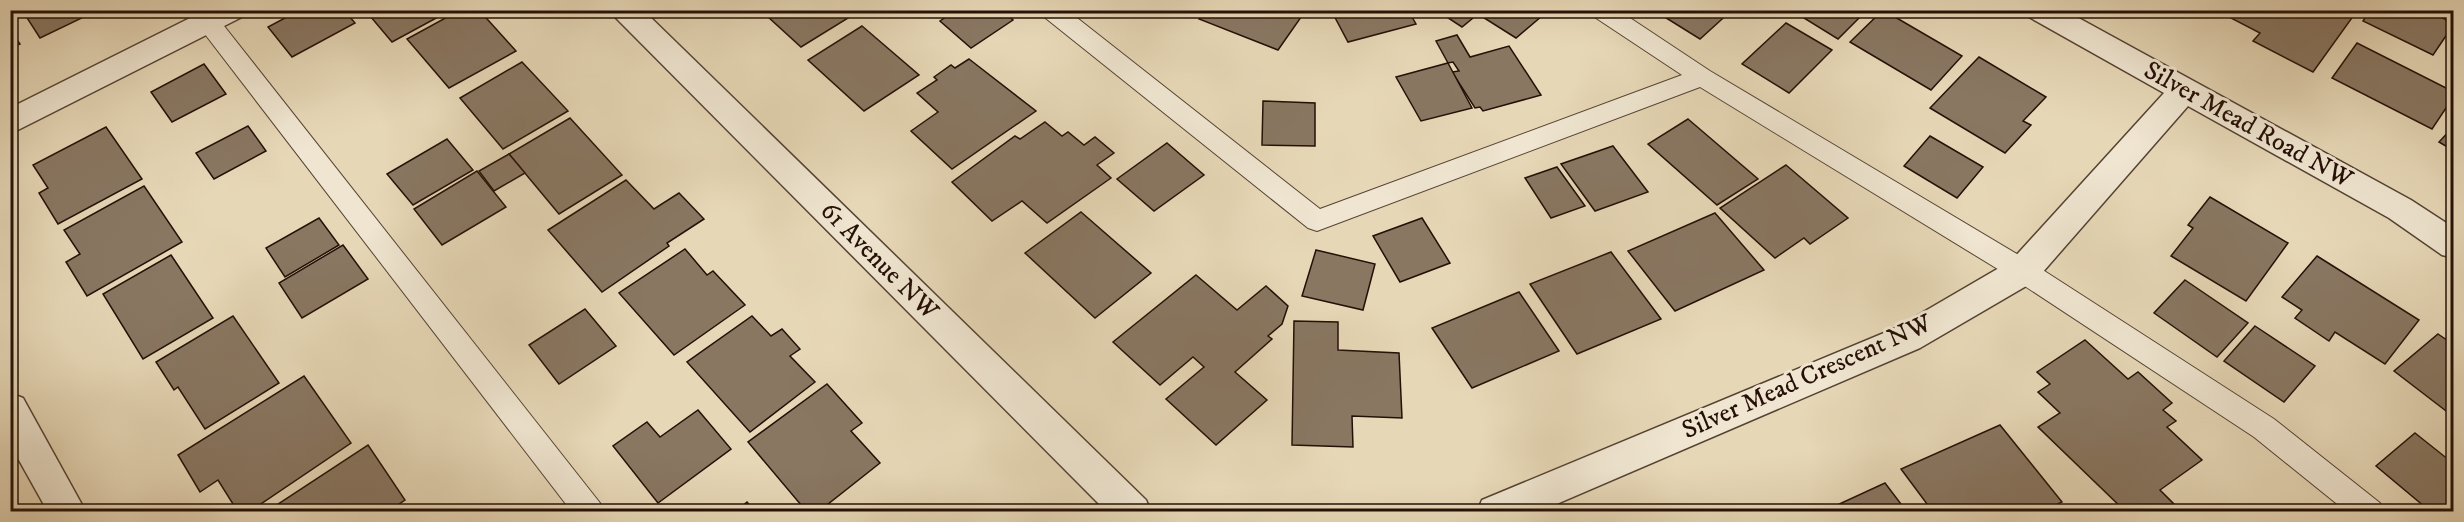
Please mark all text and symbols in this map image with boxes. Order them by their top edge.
street label: Silver Mead Road NW [2138,54,2359,197]
street label: 61 Avenue NW [813,195,946,328]
street label: Silver Mead Crescent NW [1677,307,1938,447]

